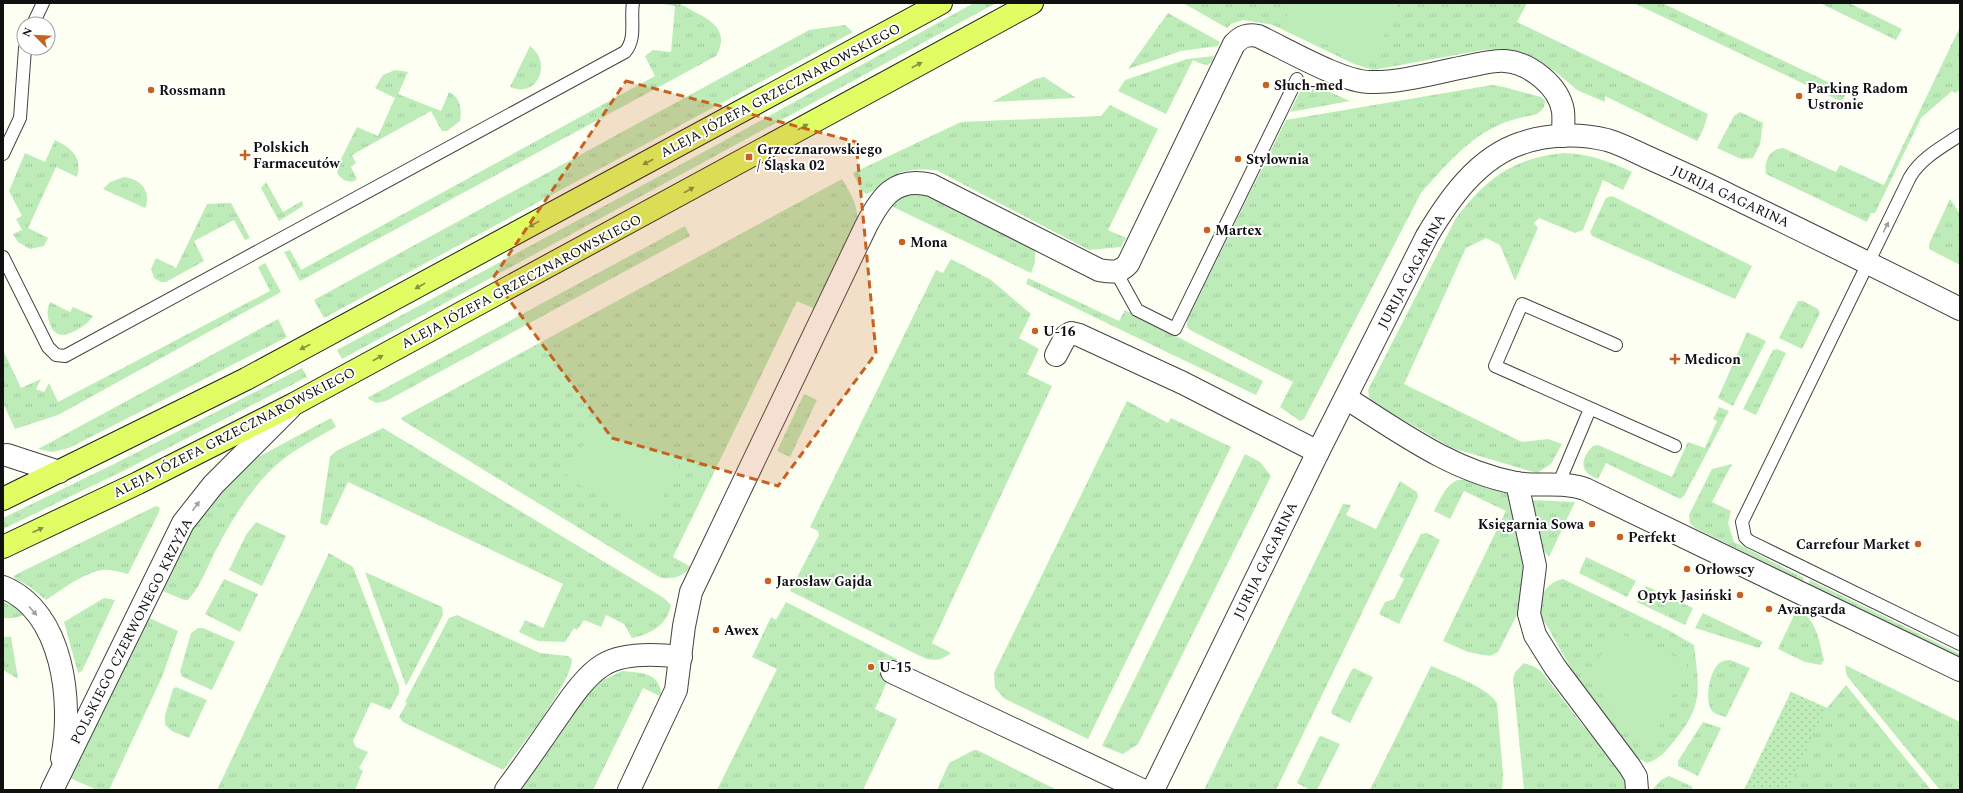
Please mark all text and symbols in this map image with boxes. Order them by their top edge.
north arrow [16,16,56,56]
street label: ALEJA JÓZEFA GRZECZNAROWSKIEGO [656,18,904,163]
text: N [18,25,37,40]
one-way arrow [911,62,923,68]
place label: Słuch-med [1274,75,1343,96]
place label: Parking Radom Ustronie [1807,78,1908,115]
place label: Rossmann [159,80,226,101]
marker: Słuch-med [1261,80,1271,90]
marker: Rossmann [146,85,156,95]
marker: Parking Radom Ustronie [1794,91,1804,101]
one-way arrow [797,124,809,131]
place label: Polskich Farmaceutów [253,137,340,174]
place label: Grzecznarowskiego / Śląska 02 [757,139,883,176]
place label: Stylownia [1246,149,1310,170]
marker: Polskich Farmaceutów [240,150,250,160]
marker: Grzecznarowskiego / Śląska 02 [744,152,754,162]
marker: Stylownia [1233,154,1243,164]
one-way arrow [642,158,654,165]
street label: JURIJA GAGARINA [1668,160,1794,233]
one-way arrow [683,187,695,194]
street label: ALEJA JÓZEFA GRZECZNAROWSKIEGO [397,209,645,354]
street label: JURIJA GAGARINA [1372,209,1451,333]
one-way arrow [528,220,540,227]
place label: Martex [1215,220,1262,241]
one-way arrow [1883,222,1889,233]
marker: Martex [1202,225,1212,235]
place label: Mona [910,232,948,253]
marker: Mona [897,237,907,247]
one-way arrow [414,283,426,289]
place label: U-16 [1043,321,1076,342]
marker: U-16 [1030,326,1040,336]
one-way arrow [299,344,311,351]
place label: Medicon [1684,349,1741,370]
marker: Medicon [1669,353,1681,365]
one-way arrow [372,355,383,362]
street label: ALEJA JÓZEFA GRZECZNAROWSKIEGO [109,362,359,503]
street label: JURIJA GAGARINA [1228,498,1303,622]
one-way arrow [192,500,200,511]
street label: POLSKIEGO CZERWONEGO KRZYŻA [65,514,198,748]
place label: Księgarnia Sowa [1478,514,1585,535]
marker: Księgarnia Sowa [1587,519,1597,529]
one-way arrow [33,527,44,533]
place label: Perfekt [1628,527,1677,548]
marker: Perfekt [1615,532,1625,542]
place label: Carrefour Market [1796,534,1911,555]
marker: Carrefour Market [1913,539,1923,549]
place label: Orłowscy [1695,559,1755,580]
marker: Orłowscy [1682,564,1692,574]
place label: Jarosław Gajda [776,571,873,592]
marker: Jarosław Gajda [763,576,773,586]
place label: Optyk Jasiński [1637,585,1732,606]
marker: Optyk Jasiński [1735,590,1745,600]
place label: Avangarda [1777,599,1847,620]
marker: Avangarda [1764,604,1774,614]
one-way arrow [29,606,38,616]
place label: Awex [724,620,759,641]
marker: Awex [711,625,721,635]
place label: U-15 [879,657,912,678]
marker: U-15 [866,662,876,672]

